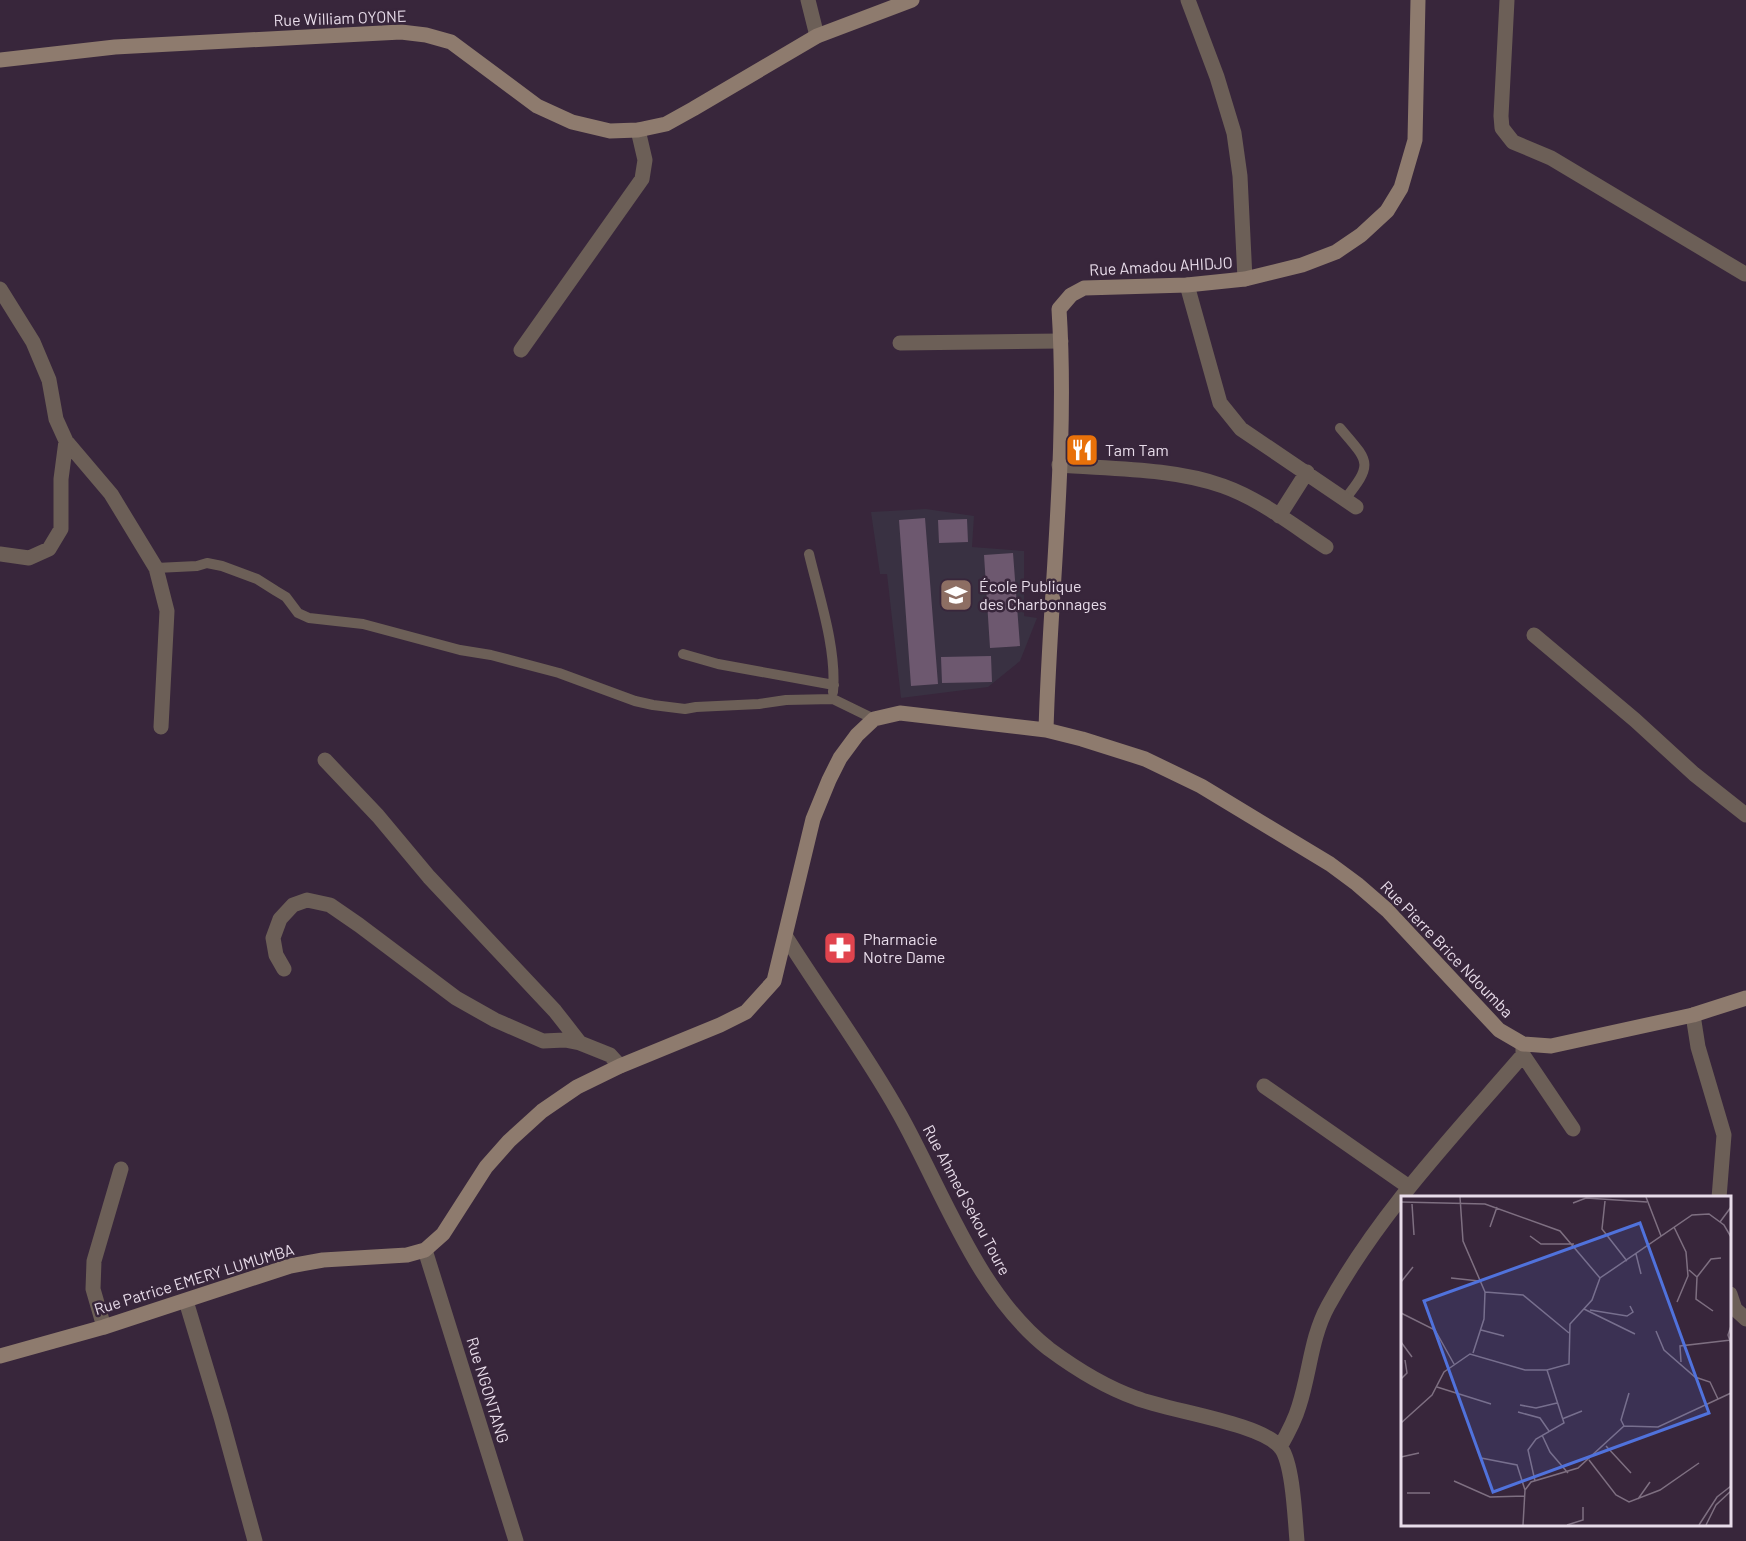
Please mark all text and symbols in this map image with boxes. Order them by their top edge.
street label: Rue William OYONE [273,6,407,29]
street label: Rue Amadou AHIDJO [1089,252,1233,279]
restaurant icon: Tam Tam [1064,432,1100,468]
place label: Tam Tam [1105,440,1169,459]
place label: École Publique des Charbonnages [979,576,1107,613]
school or university icon: École Publique des Charbonnages [938,577,974,613]
street label: Rue Pierre Brice Ndoumba [1377,876,1518,1021]
place label: Pharmacie Notre Dame [863,929,945,966]
pharmacy icon: Pharmacie Notre Dame [822,930,858,966]
street label: Rue Ahmed Sekou Toure [920,1121,1015,1278]
inset map [1401,1196,1731,1526]
street label: Rue Patrice EMERY LUMUMBA [92,1239,296,1318]
street label: Rue NGONTANG [463,1334,514,1445]

